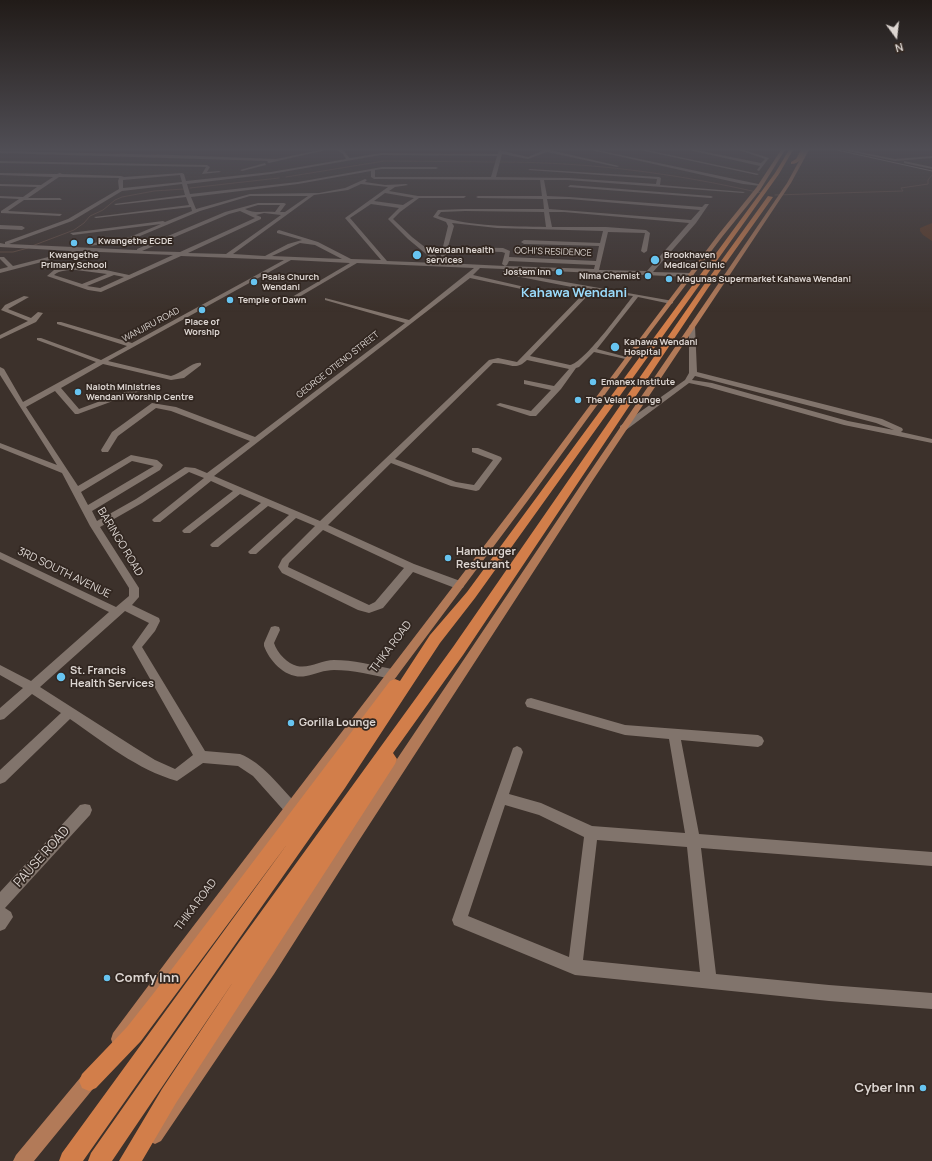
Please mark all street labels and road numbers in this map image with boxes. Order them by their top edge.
street label: OCHI'S RESIDENCE [514,245,592,259]
street label: WANJIRU ROAD [120,305,182,345]
street label: GEORGE OTIENO STREET [294,329,382,401]
street label: BARINGO ROAD [94,505,146,579]
street label: 3RD SOUTH AVENUE [15,545,113,601]
street label: THIKA ROAD [367,619,415,675]
street label: PAUSE ROAD [11,823,73,891]
street label: THIKA ROAD [172,877,220,933]

